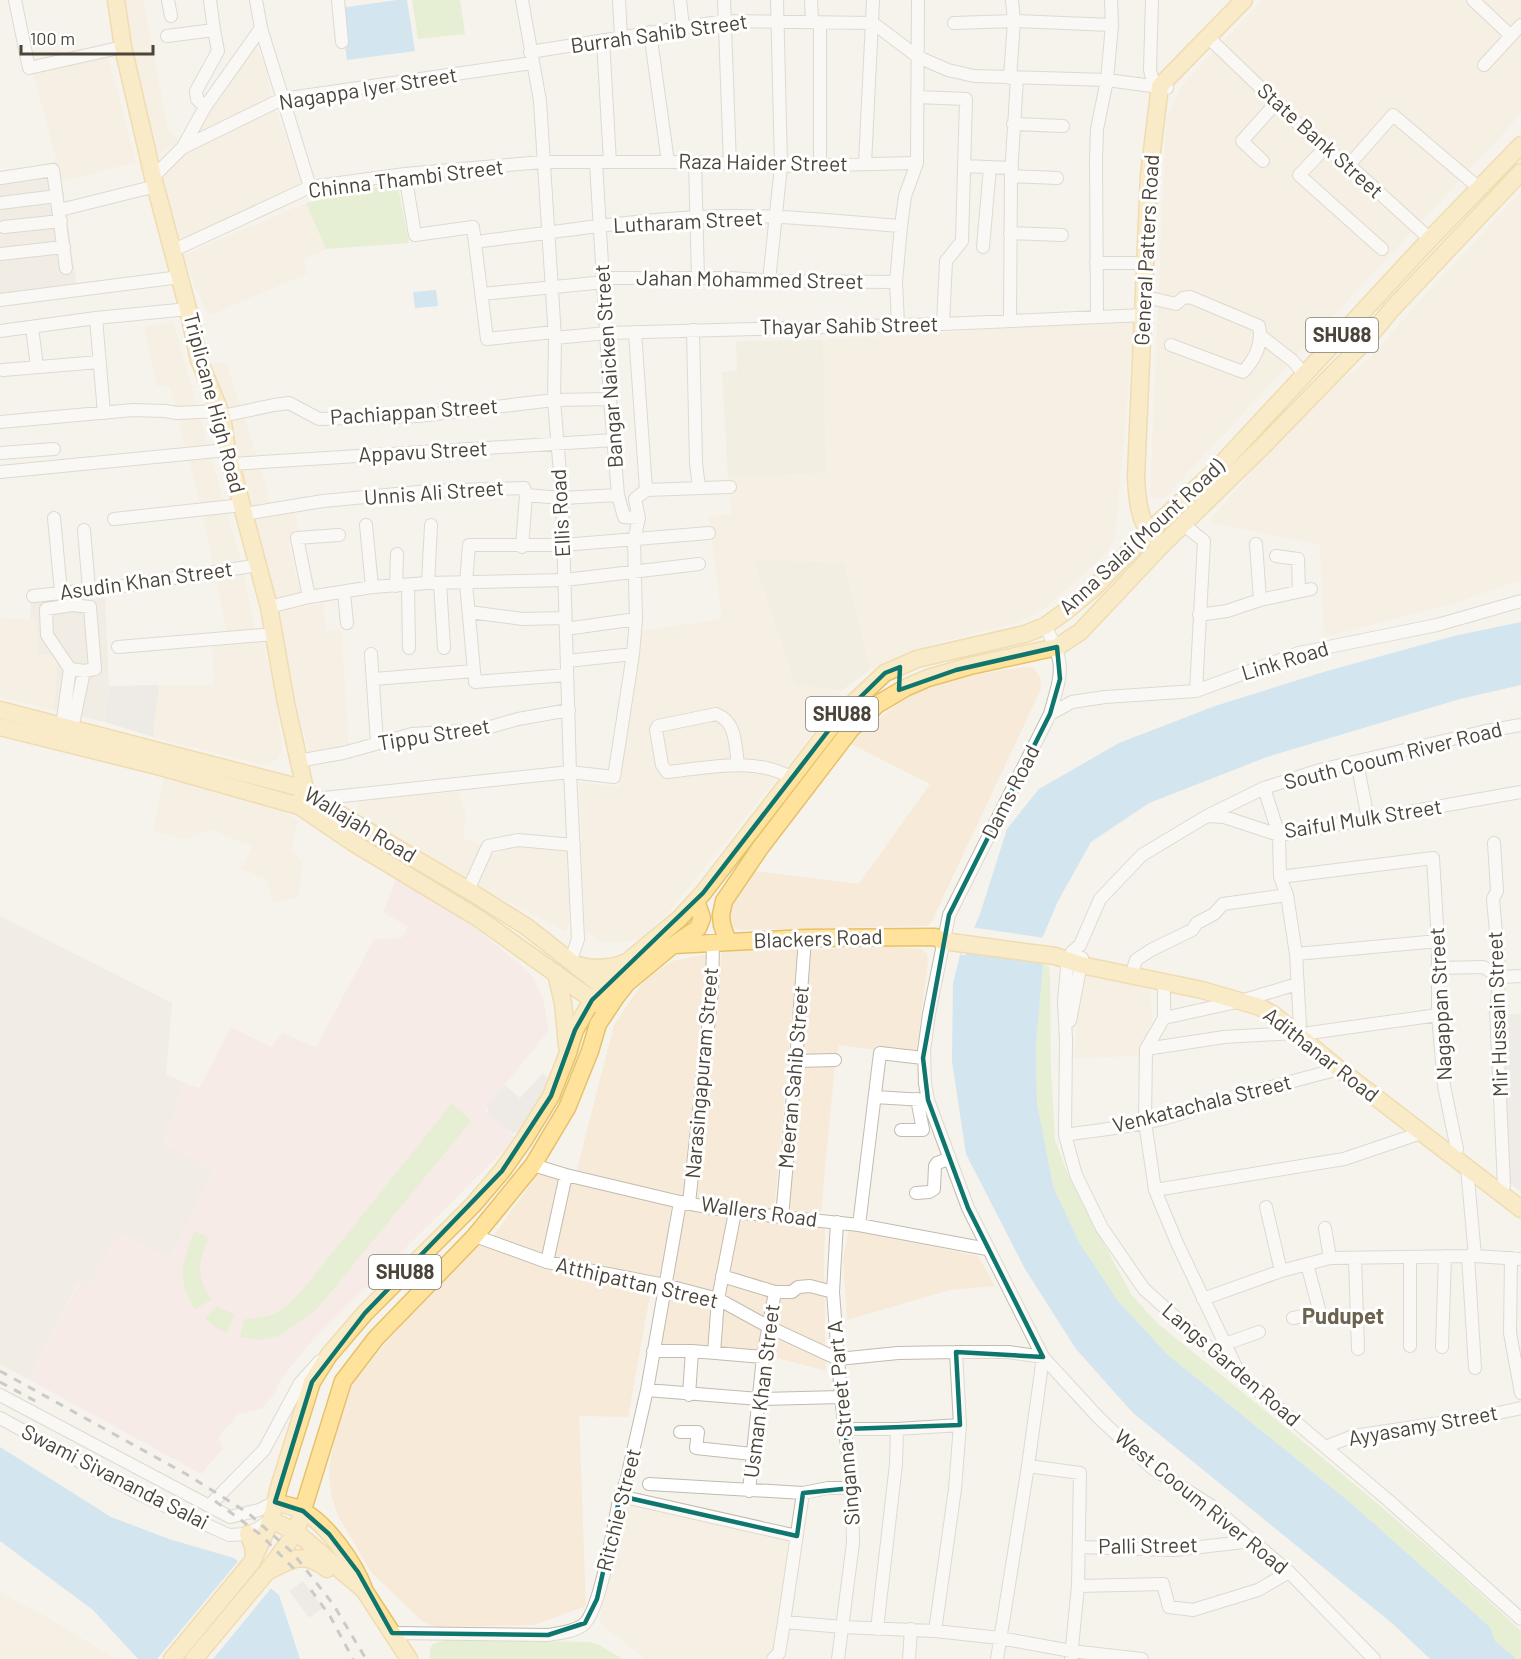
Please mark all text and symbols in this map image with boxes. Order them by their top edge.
street label: Burrah Sahib Street [569,8,749,57]
scale bar [21,18,153,56]
text: 100 m [30,27,75,49]
street label: Nagappa Iyer Street [277,61,459,114]
street label: State Bank Street [1253,77,1389,203]
street label: Raza Haider Street [678,148,848,175]
street label: Chinna Thambi Street [307,153,505,202]
street label: General Patters Road [1128,154,1163,346]
street label: Lutharam Street [612,204,764,237]
street label: Bangar Naicken Street [588,263,627,469]
street label: Jahan Mohammed Street [636,264,864,293]
street label: Triplicane High Road [179,309,252,496]
street label: Thayar Sahib Street [760,310,938,339]
road number: SHU88 [1306,318,1378,352]
street label: Pachiappan Street [329,392,499,429]
street label: Appavu Street [358,435,488,466]
street label: Anna Salai (Mount Road) [1053,453,1229,619]
street label: Ellis Road [545,468,574,558]
street label: Unnis Ali Street [363,474,505,509]
street label: Asudin Khan Street [58,555,234,604]
street label: Link Road [1238,634,1331,685]
road number: SHU88 [806,697,878,731]
street label: Tippu Street [376,712,492,755]
street label: South Cooum River Road [1281,715,1504,794]
street label: Dams Road [975,740,1044,842]
street label: Wallajah Road [300,780,421,867]
street label: Saiful Mulk Street [1282,793,1443,842]
street label: Blackers Road [753,923,883,952]
street label: Nagappan Street [1423,927,1456,1081]
street label: Mir Hussain Street [1481,931,1512,1097]
street label: Narasingapuram Street [679,966,722,1180]
street label: Meeran Sahib Street [772,984,813,1170]
street label: Adithanar Road [1259,1001,1385,1107]
street label: Venkatachala Street [1110,1068,1294,1137]
street label: Wallers Road [699,1190,819,1231]
street label: Atthipattan Street [554,1251,721,1312]
road number: SHU88 [369,1255,441,1289]
street label: Langs Garden Road [1158,1297,1306,1431]
street label: Usman Khan Street [737,1302,784,1479]
district label: Pudupet [1302,1302,1384,1328]
street label: Singanna Street Part A [821,1319,864,1527]
street label: Ayyasamy Street [1346,1399,1499,1450]
street label: Swami Sivananda Salai [18,1418,213,1534]
street label: West Cooum River Road [1110,1423,1294,1579]
street label: Ritchie Street [590,1446,645,1574]
street label: Palli Street [1098,1531,1198,1558]

